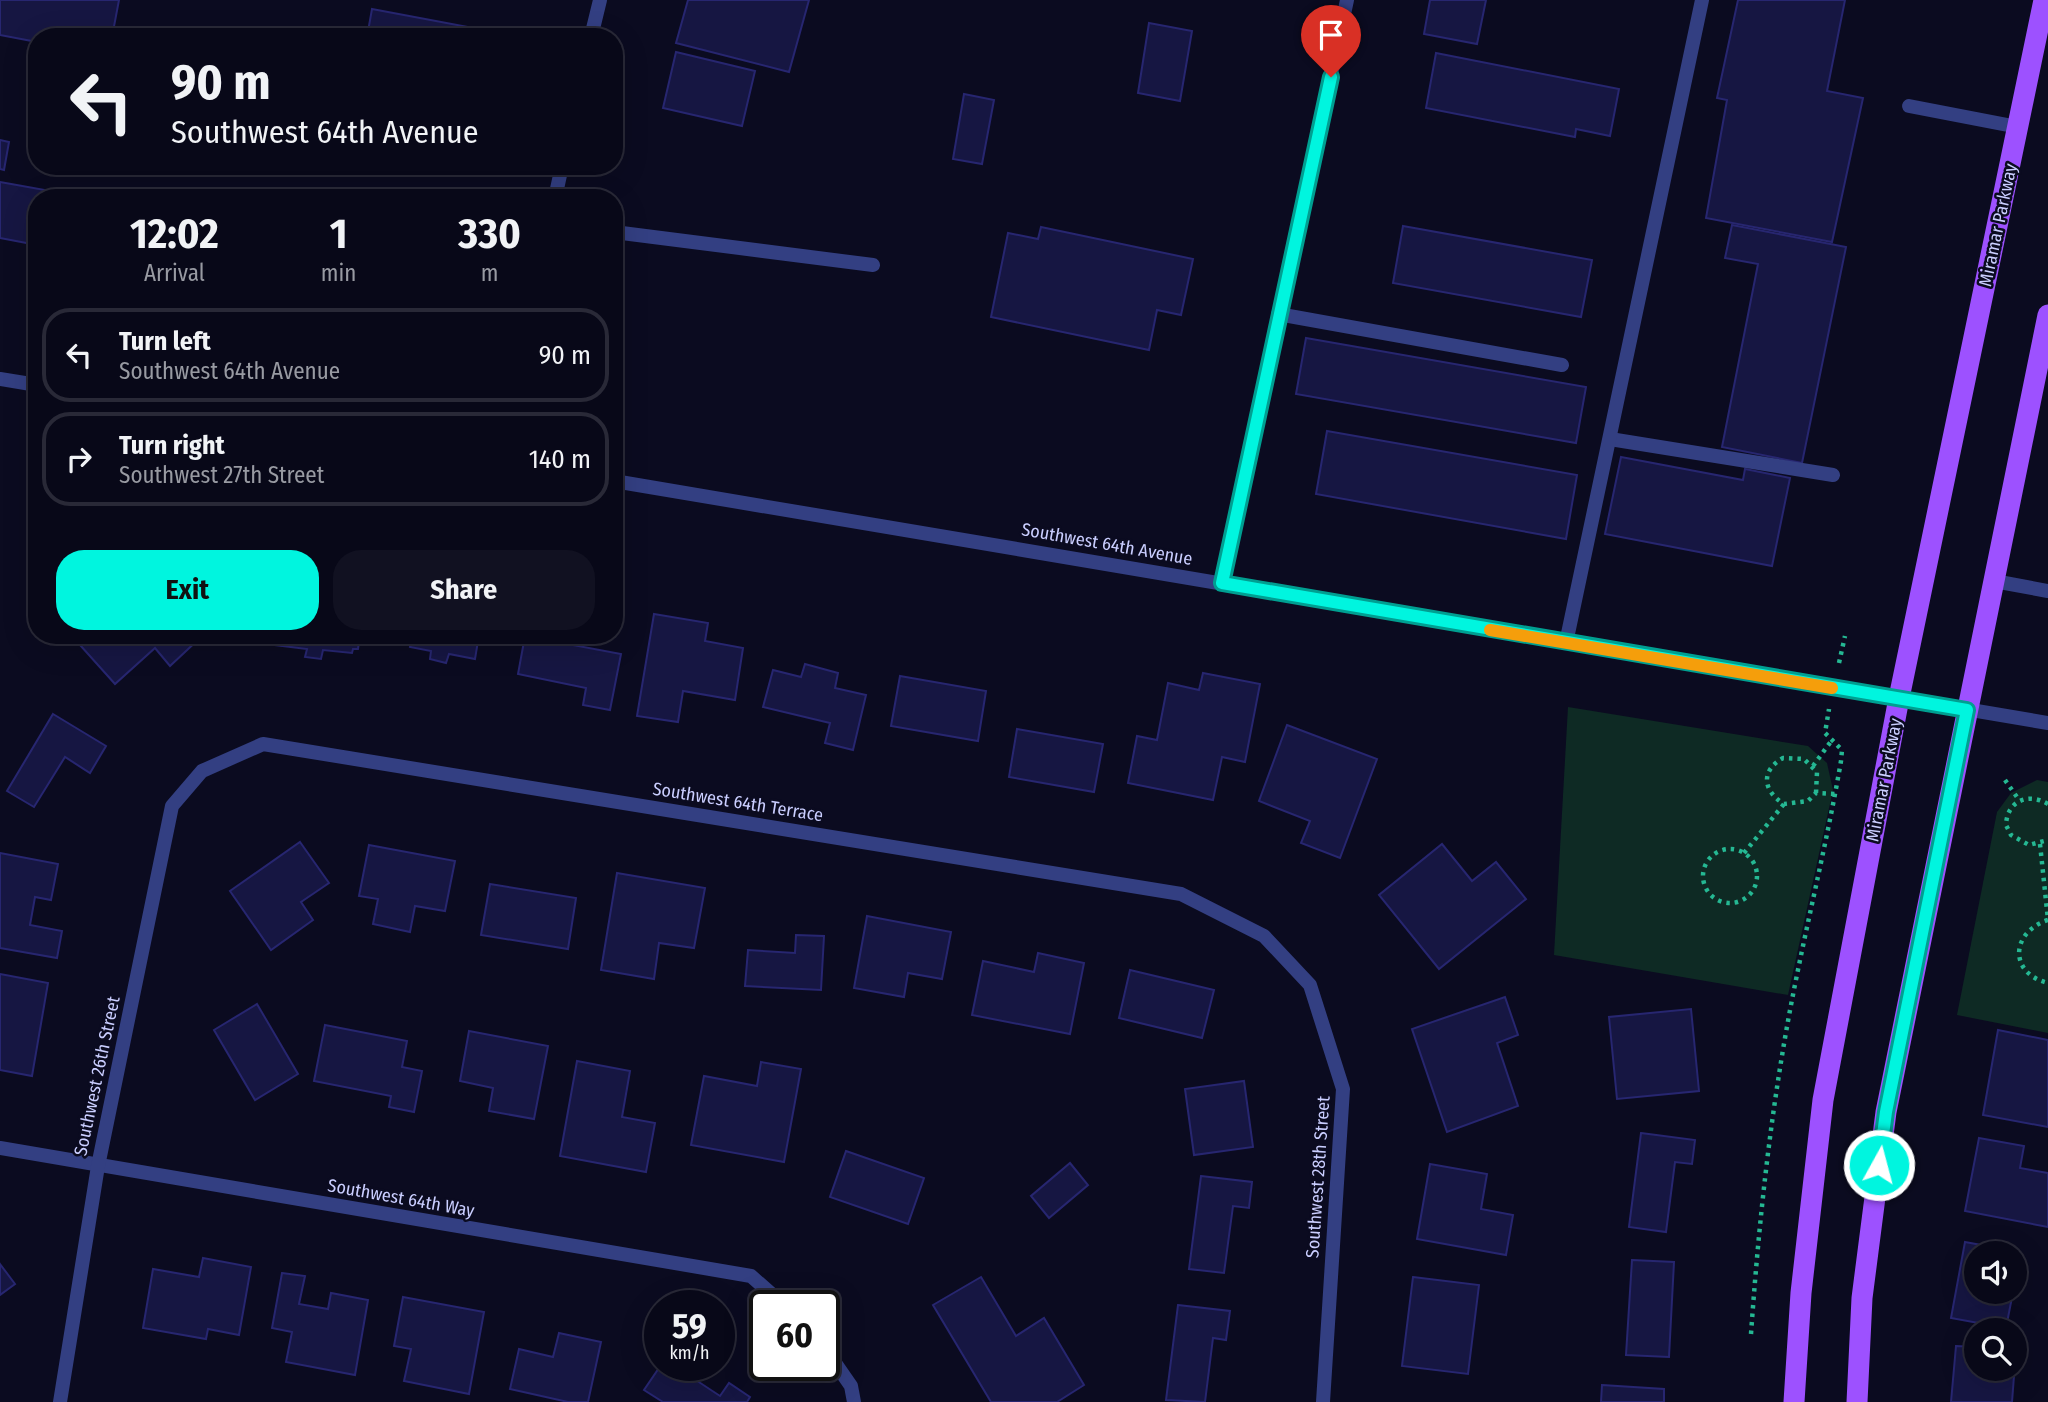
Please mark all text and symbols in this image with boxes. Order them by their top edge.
pin [1301,5,1361,77]
icon: arrive [1312,16,1350,54]
text: 90 m [171,53,271,112]
icon: left [56,56,147,147]
text: Southwest 64th Avenue [171,113,479,151]
street label: Miramar Parkway [1974,162,2022,288]
text: 12:02 [130,209,219,259]
text: 1 [330,209,347,259]
text: 330 [458,209,521,259]
text: Arrival [144,259,205,287]
text: min [321,259,356,287]
text: m [481,259,499,287]
text: Turn left [119,326,211,357]
icon: left [60,336,98,374]
text: 90 m [539,340,591,371]
text: Southwest 64th Avenue [119,357,340,385]
text: Turn right [119,430,225,461]
icon: right [60,440,98,478]
text: 140 m [529,444,591,475]
text: Southwest 27th Street [119,461,324,489]
street label: Southwest 64th Avenue [1020,518,1194,570]
button: Exit [56,550,319,630]
button: Share [333,550,595,630]
street label: Miramar Parkway [1861,716,1907,844]
street label: Southwest 64th Terrace [651,778,825,826]
street label: Southwest 26th Street [69,994,125,1158]
street label: Southwest 28th Street [1301,1095,1335,1259]
position arrow [1842,1128,1916,1202]
street label: Southwest 64th Way [326,1174,476,1222]
map controls [1964,1241,2027,1381]
button: sound [1964,1241,2027,1304]
speed limit sign: 60 [749,1290,840,1381]
text: 59 [672,1305,707,1347]
button: search [1964,1318,2027,1381]
text: km/h [669,1342,710,1364]

